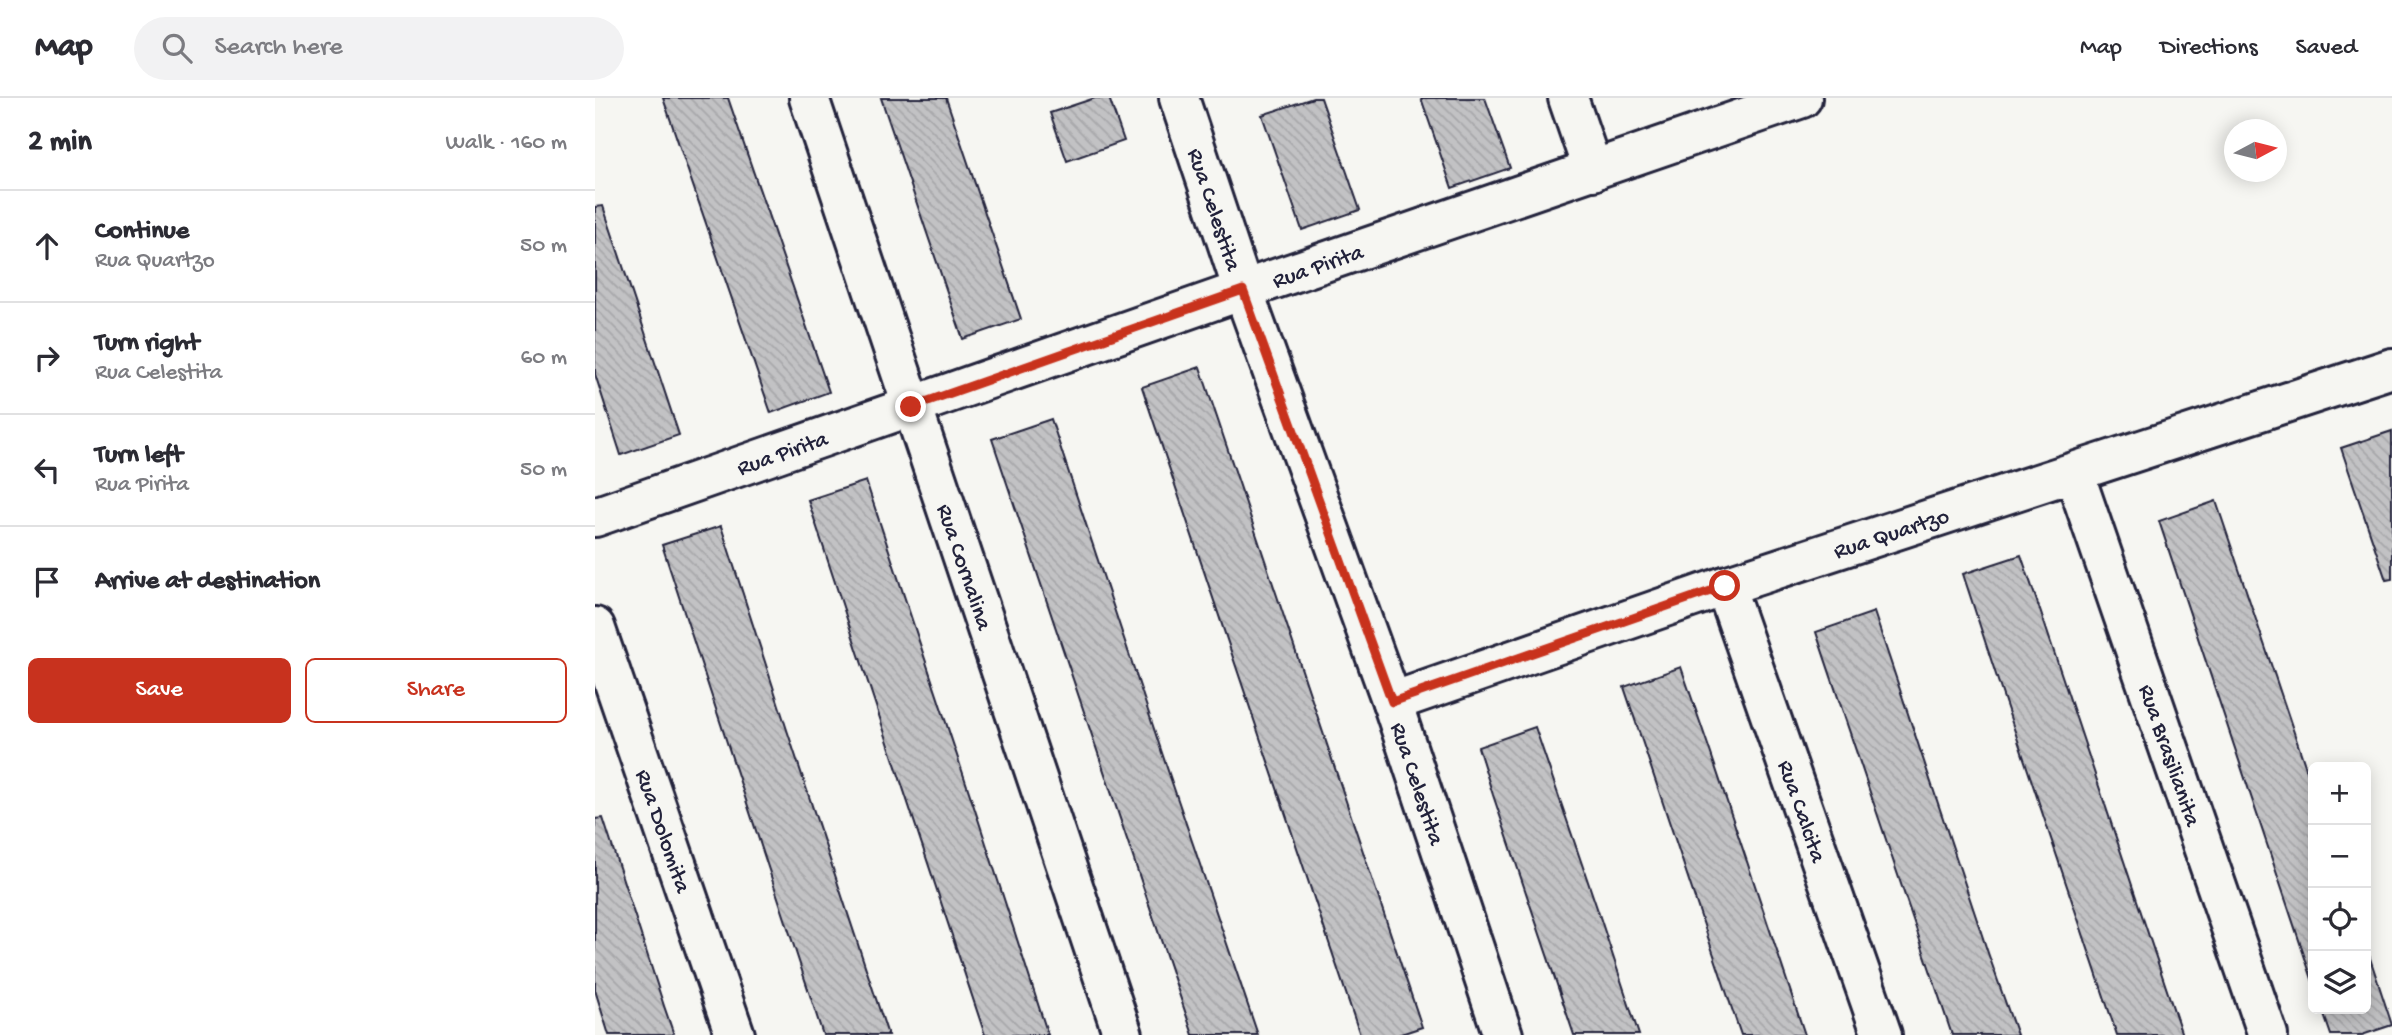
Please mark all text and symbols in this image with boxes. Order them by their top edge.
search box [134,17,624,80]
text: Map [35,29,92,67]
icon: search [158,29,196,67]
text: Search here [214,33,343,64]
text: Map [2080,34,2122,63]
text: Directions [2160,34,2258,63]
text: Saved [2296,34,2357,63]
north arrow [2224,119,2287,182]
text: 2 min [28,126,92,161]
text: Walk · 160 m [445,130,567,157]
street label: Rua Celestita [1180,145,1246,276]
text: Continue [95,217,189,248]
icon: ahead [28,227,66,265]
text: 50 m [520,233,567,260]
street label: Rua Pirita [1269,239,1368,296]
text: Rua Quartzo [95,248,215,275]
text: Turn right [95,329,199,360]
icon: right [28,339,66,377]
text: 60 m [521,345,567,372]
text: Rua Celestita [95,360,222,387]
route end [895,391,926,422]
street label: Rua Pirita [734,426,833,483]
text: Turn left [95,441,183,472]
icon: left [28,451,66,489]
text: 50 m [520,457,567,484]
text: Rua Pirita [95,472,189,499]
street label: Rua Cornalina [929,501,997,635]
street label: Rua Quartzo [1831,504,1953,567]
icon: arrive [28,563,66,601]
text: Arrive at destination [95,567,320,598]
route start [1709,570,1740,601]
button: Save [28,658,291,723]
button: Share [305,658,567,723]
street label: Rua Brasilianita [2131,681,2205,831]
street label: Rua Celestita [1383,720,1449,850]
street label: Rua Calcita [1770,757,1831,868]
map controls [2308,762,2371,1014]
button: + [2308,762,2371,825]
street label: Rua Dolomita [628,766,696,898]
button: − [2308,825,2371,888]
button: locate [2308,888,2371,951]
button: layers [2308,951,2371,1014]

